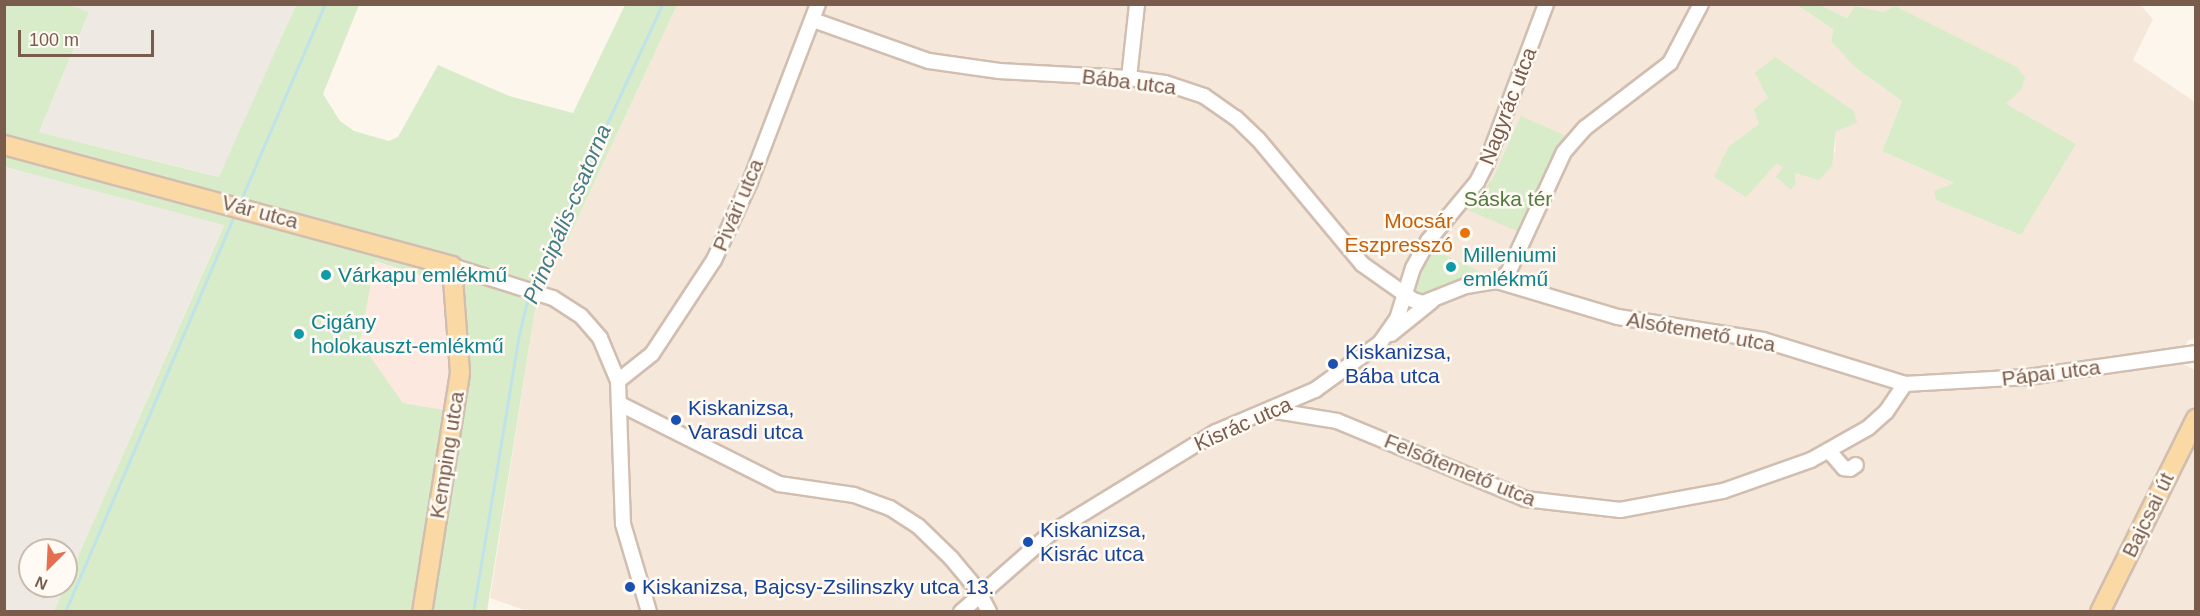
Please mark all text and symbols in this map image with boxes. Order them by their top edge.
scale bar [21,18,158,56]
text: 100 m [29,30,79,50]
street label: Nagyrác utca [1474,44,1542,168]
street label: Bába utca [1081,64,1177,100]
water label: Principális-csatorna [517,120,617,308]
street label: Pivári utca [707,155,769,255]
park label: Sáska tér [1464,186,1552,212]
street label: Vár utca [219,190,301,234]
place label: Mocsár Eszpresszó [1344,208,1453,258]
marker: Mocsár Eszpresszó [1458,226,1472,240]
place label: Milleniumi emlékmű [1463,242,1556,292]
marker: Milleniumi emlékmű [1444,260,1458,274]
place label: Várkapu emlékmű [338,262,507,288]
marker: Várkapu emlékmű [319,268,333,282]
street label: Alsótemető utca [1625,307,1777,357]
place label: Cigány holokauszt-emlékmű [311,309,504,359]
marker: Cigány holokauszt-emlékmű [292,327,306,341]
place label: Kiskanizsa, Bába utca [1345,339,1451,389]
street label: Pápai utca [2000,354,2102,392]
marker: Kiskanizsa, Bába utca [1326,357,1340,371]
street label: Kemping utca [425,390,469,520]
street label: Kisrác utca [1190,391,1296,457]
place label: Kiskanizsa, Varasdi utca [688,395,803,445]
marker: Kiskanizsa, Varasdi utca [669,413,683,427]
street label: Felsőtemető utca [1381,428,1539,512]
street label: Bajcsai út [2117,469,2179,561]
place label: Kiskanizsa, Kisrác utca [1040,517,1146,567]
marker: Kiskanizsa, Kisrác utca [1021,535,1035,549]
north arrow [18,538,78,598]
text: N [33,573,50,593]
place label: Kiskanizsa, Bajcsy-Zsilinszky utca 13. [642,574,994,600]
marker: Kiskanizsa, Bajcsy-Zsilinszky utca 13. [623,580,637,594]

